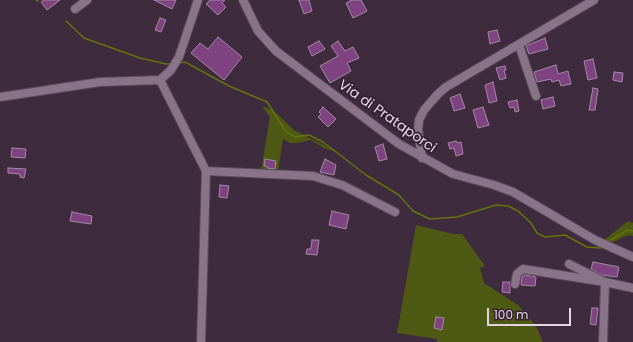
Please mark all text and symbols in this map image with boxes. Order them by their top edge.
street label: Via di Prataporci [335,77,439,157]
scale bar [489,300,573,326]
text: 100 m [494,306,528,323]

